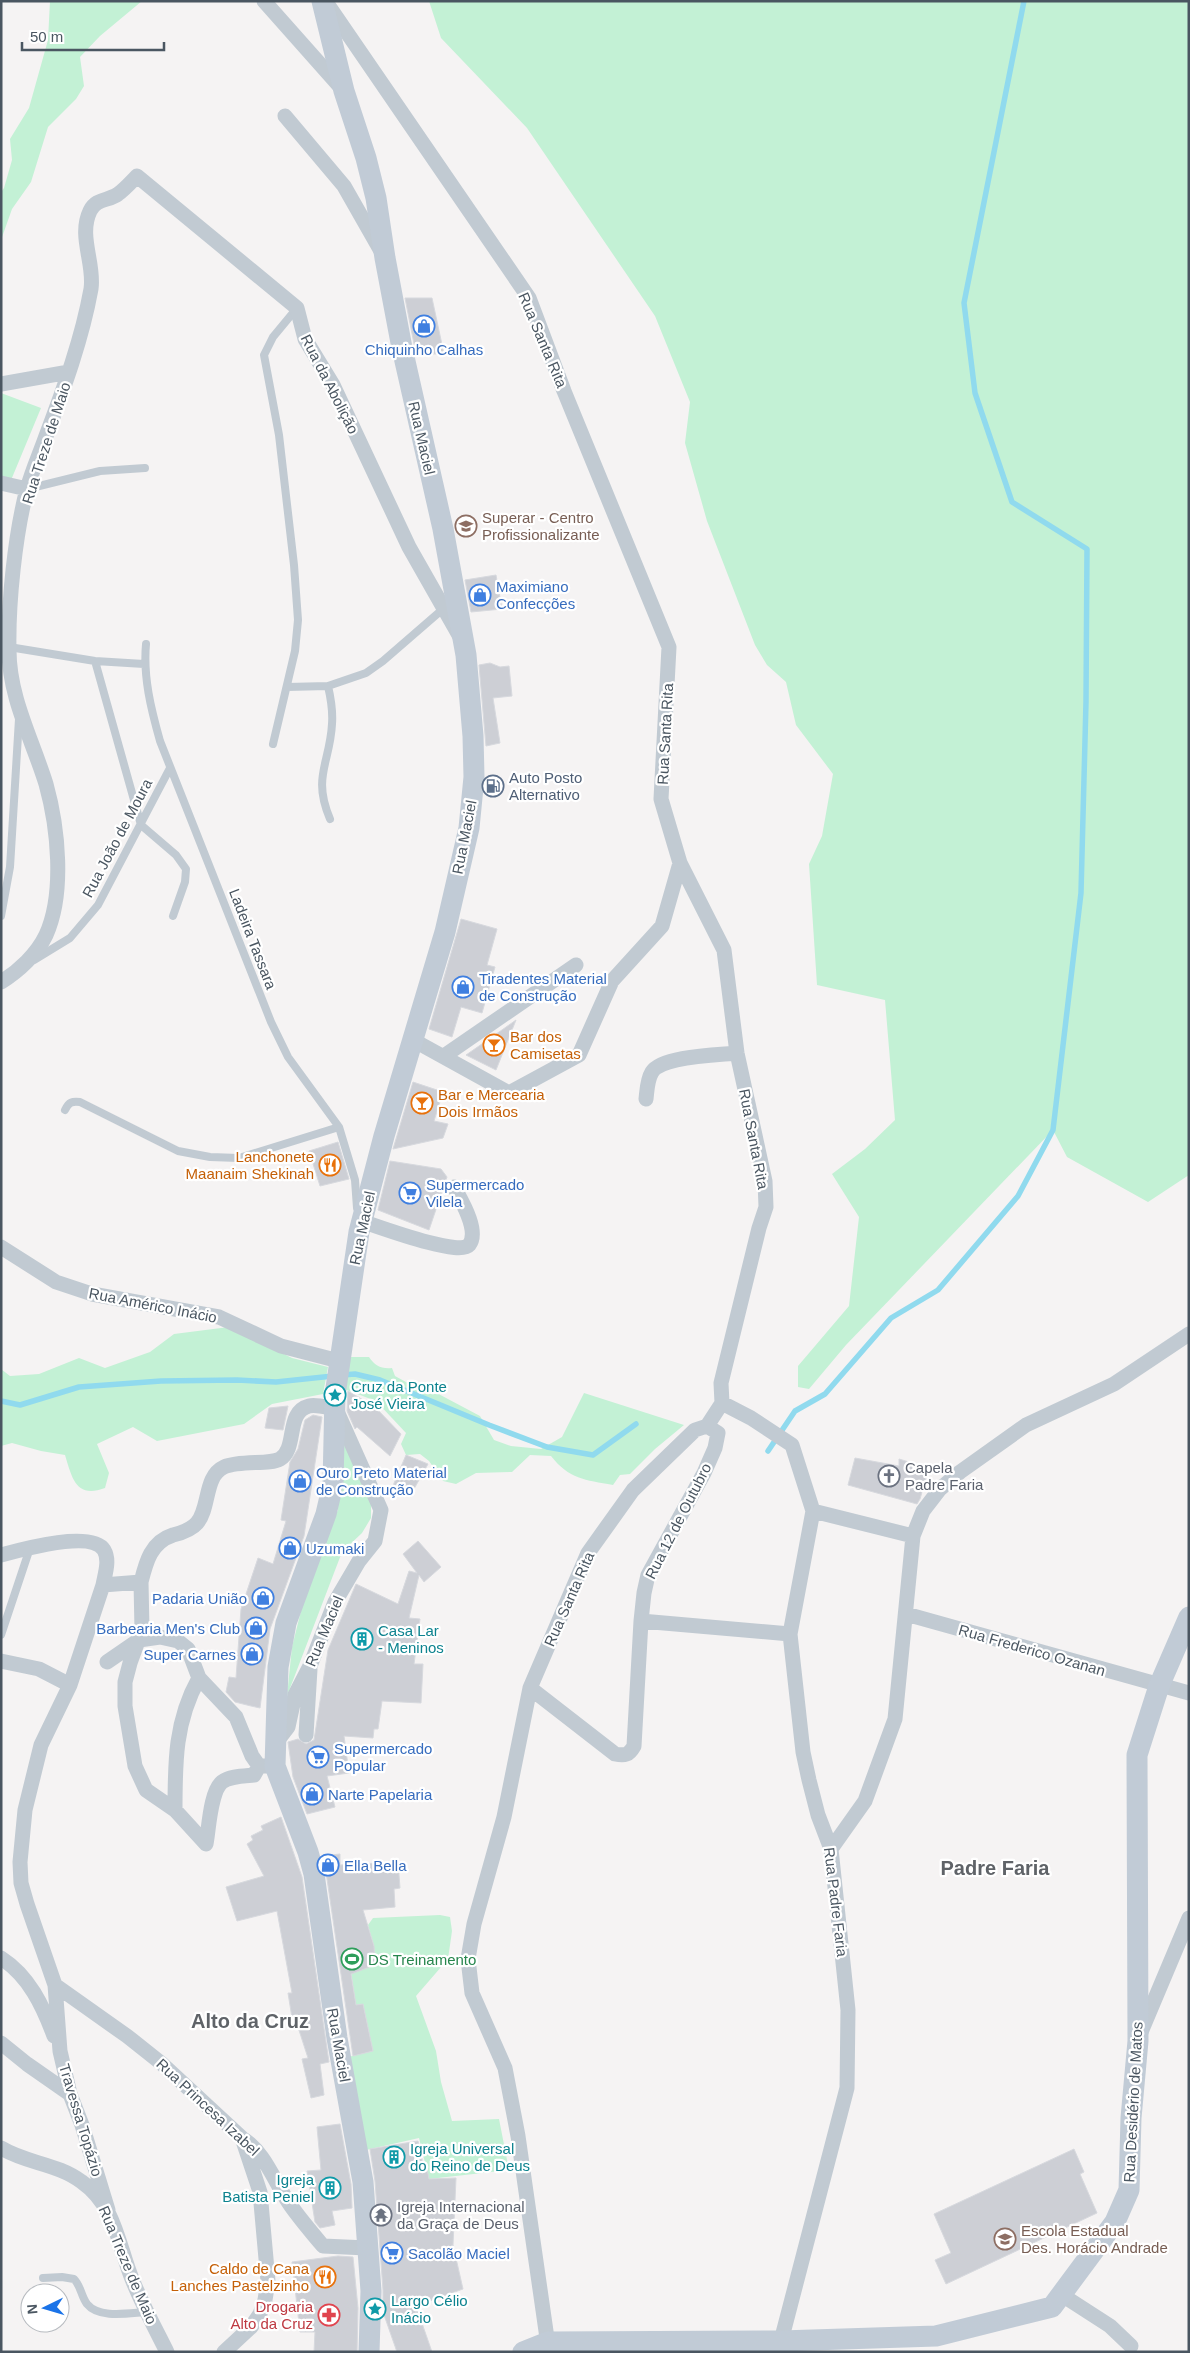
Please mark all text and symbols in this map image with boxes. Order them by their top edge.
scale bar [22,20,165,52]
text: 50 m [30,28,63,45]
street label: Rua Santa Rita [515,290,571,391]
shop icon: Chiquinho Calhas [412,314,436,338]
street label: Rua da Abolição [298,331,362,437]
place label: Chiquinho Calhas [365,341,483,358]
street label: Rua Treze de Maio [18,380,74,506]
street label: Rua Maciel [405,400,439,476]
place label: Superar - Centro Profissionalizante [482,509,600,543]
school or university icon: Superar - Centro Profissionalizante [454,514,478,538]
place label: Maximiano Confecções [496,578,575,612]
shop icon: Maximiano Confecções [468,583,492,607]
street label: Rua Santa Rita [654,682,676,785]
place label: Auto Posto Alternativo [509,769,582,803]
fuel station icon: Auto Posto Alternativo [481,774,505,798]
street label: Rua João de Moura [79,775,156,900]
street label: Rua Maciel [448,799,480,875]
street label: Ladeira Tassara [226,886,280,992]
place label: Tiradentes Material de Construção [479,970,607,1004]
shop icon: Tiradentes Material de Construção [451,975,475,999]
place label: Bar dos Camisetas [510,1028,581,1062]
bar icon: Bar dos Camisetas [482,1033,506,1057]
place label: Bar e Mercearia Dois Irmãos [438,1086,545,1120]
street label: Rua Santa Rita [736,1087,772,1191]
bar icon: Bar e Mercearia Dois Irmãos [410,1091,434,1115]
place label: Lanchonete Maanaim Shekinah [186,1148,314,1182]
restaurant icon: Lanchonete Maanaim Shekinah [318,1153,342,1177]
place label: Supermercado Vilela [426,1176,524,1210]
supermarket icon: Supermercado Vilela [398,1181,422,1205]
street label: Rua Maciel [346,1190,378,1266]
street label: Rua Américo Inácio [88,1284,218,1326]
place label: Cruz da Ponte José Vieira [351,1378,447,1412]
place icon: Cruz da Ponte José Vieira [323,1383,347,1407]
place label: Capela Padre Faria [905,1459,984,1493]
street label: Rua 12 de Outubro [641,1460,715,1582]
place label: Ouro Preto Material de Construção [316,1464,447,1498]
church icon: Capela Padre Faria [877,1464,901,1488]
shop icon: Ouro Preto Material de Construção [288,1469,312,1493]
shop icon: Uzumaki [278,1536,302,1560]
place label: Uzumaki [306,1540,364,1557]
street label: Rua Santa Rita [541,1548,598,1649]
shop icon: Padaria União [251,1586,275,1610]
place label: Padaria União [152,1590,247,1607]
street label: Rua Maciel [302,1593,346,1669]
shop icon: Barbearia Men's Club [244,1616,268,1640]
place label: Barbearia Men's Club [96,1620,240,1637]
street label: Rua Frederico Ozanan [957,1621,1107,1679]
place label: Casa Lar - Meninos [378,1622,444,1656]
building icon: Casa Lar - Meninos [350,1627,374,1651]
shop icon: Super Carnes [240,1642,264,1666]
place label: Super Carnes [143,1646,236,1663]
place label: Supermercado Popular [334,1740,432,1774]
supermarket icon: Supermercado Popular [306,1745,330,1769]
shop icon: Narte Papelaria [300,1782,324,1806]
place label: Narte Papelaria [328,1786,433,1803]
street label: Rua Padre Faria [821,1846,851,1958]
shop icon: Ella Bella [316,1853,340,1877]
place label: Ella Bella [344,1857,407,1874]
district label: Padre Faria [941,1857,1050,1879]
sports icon: DS Treinamento [340,1947,364,1971]
place label: DS Treinamento [368,1951,476,1968]
street label: Rua Maciel [324,2007,354,2083]
district label: Alto da Cruz [191,2010,309,2032]
street label: Rua Desidério de Matos [1120,2021,1146,2183]
street label: Rua Princesa Izabel [153,2055,263,2159]
street label: Travessa Topázio [56,2062,106,2178]
place label: Igreja Universal do Reino de Deus [410,2140,530,2174]
building icon: Igreja Universal do Reino de Deus [382,2145,406,2169]
place label: Igreja Batista Peniel [222,2171,315,2205]
building icon: Igreja Batista Peniel [318,2176,342,2200]
place label: Igreja Internacional da Graça de Deus [397,2198,525,2232]
street label: Rua Treze de Maio [95,2203,161,2327]
temple icon: Igreja Internacional da Graça de Deus [369,2203,393,2227]
place label: Escola Estadual Des. Horácio Andrade [1021,2222,1168,2256]
school or university icon: Escola Estadual Des. Horácio Andrade [993,2227,1017,2251]
supermarket icon: Sacolão Maciel [380,2241,404,2265]
place label: Sacolão Maciel [408,2245,510,2262]
place label: Caldo de Cana Lanches Pastelzinho [171,2260,310,2294]
restaurant icon: Caldo de Cana Lanches Pastelzinho [313,2265,337,2289]
north arrow [20,2283,70,2333]
place label: Largo Célio Inácio [391,2292,468,2326]
place icon: Largo Célio Inácio [363,2297,387,2321]
place label: Drogaria Alto da Cruz [230,2298,314,2332]
text: N [24,2303,40,2315]
pharmacy icon: Drogaria Alto da Cruz [317,2303,341,2327]

